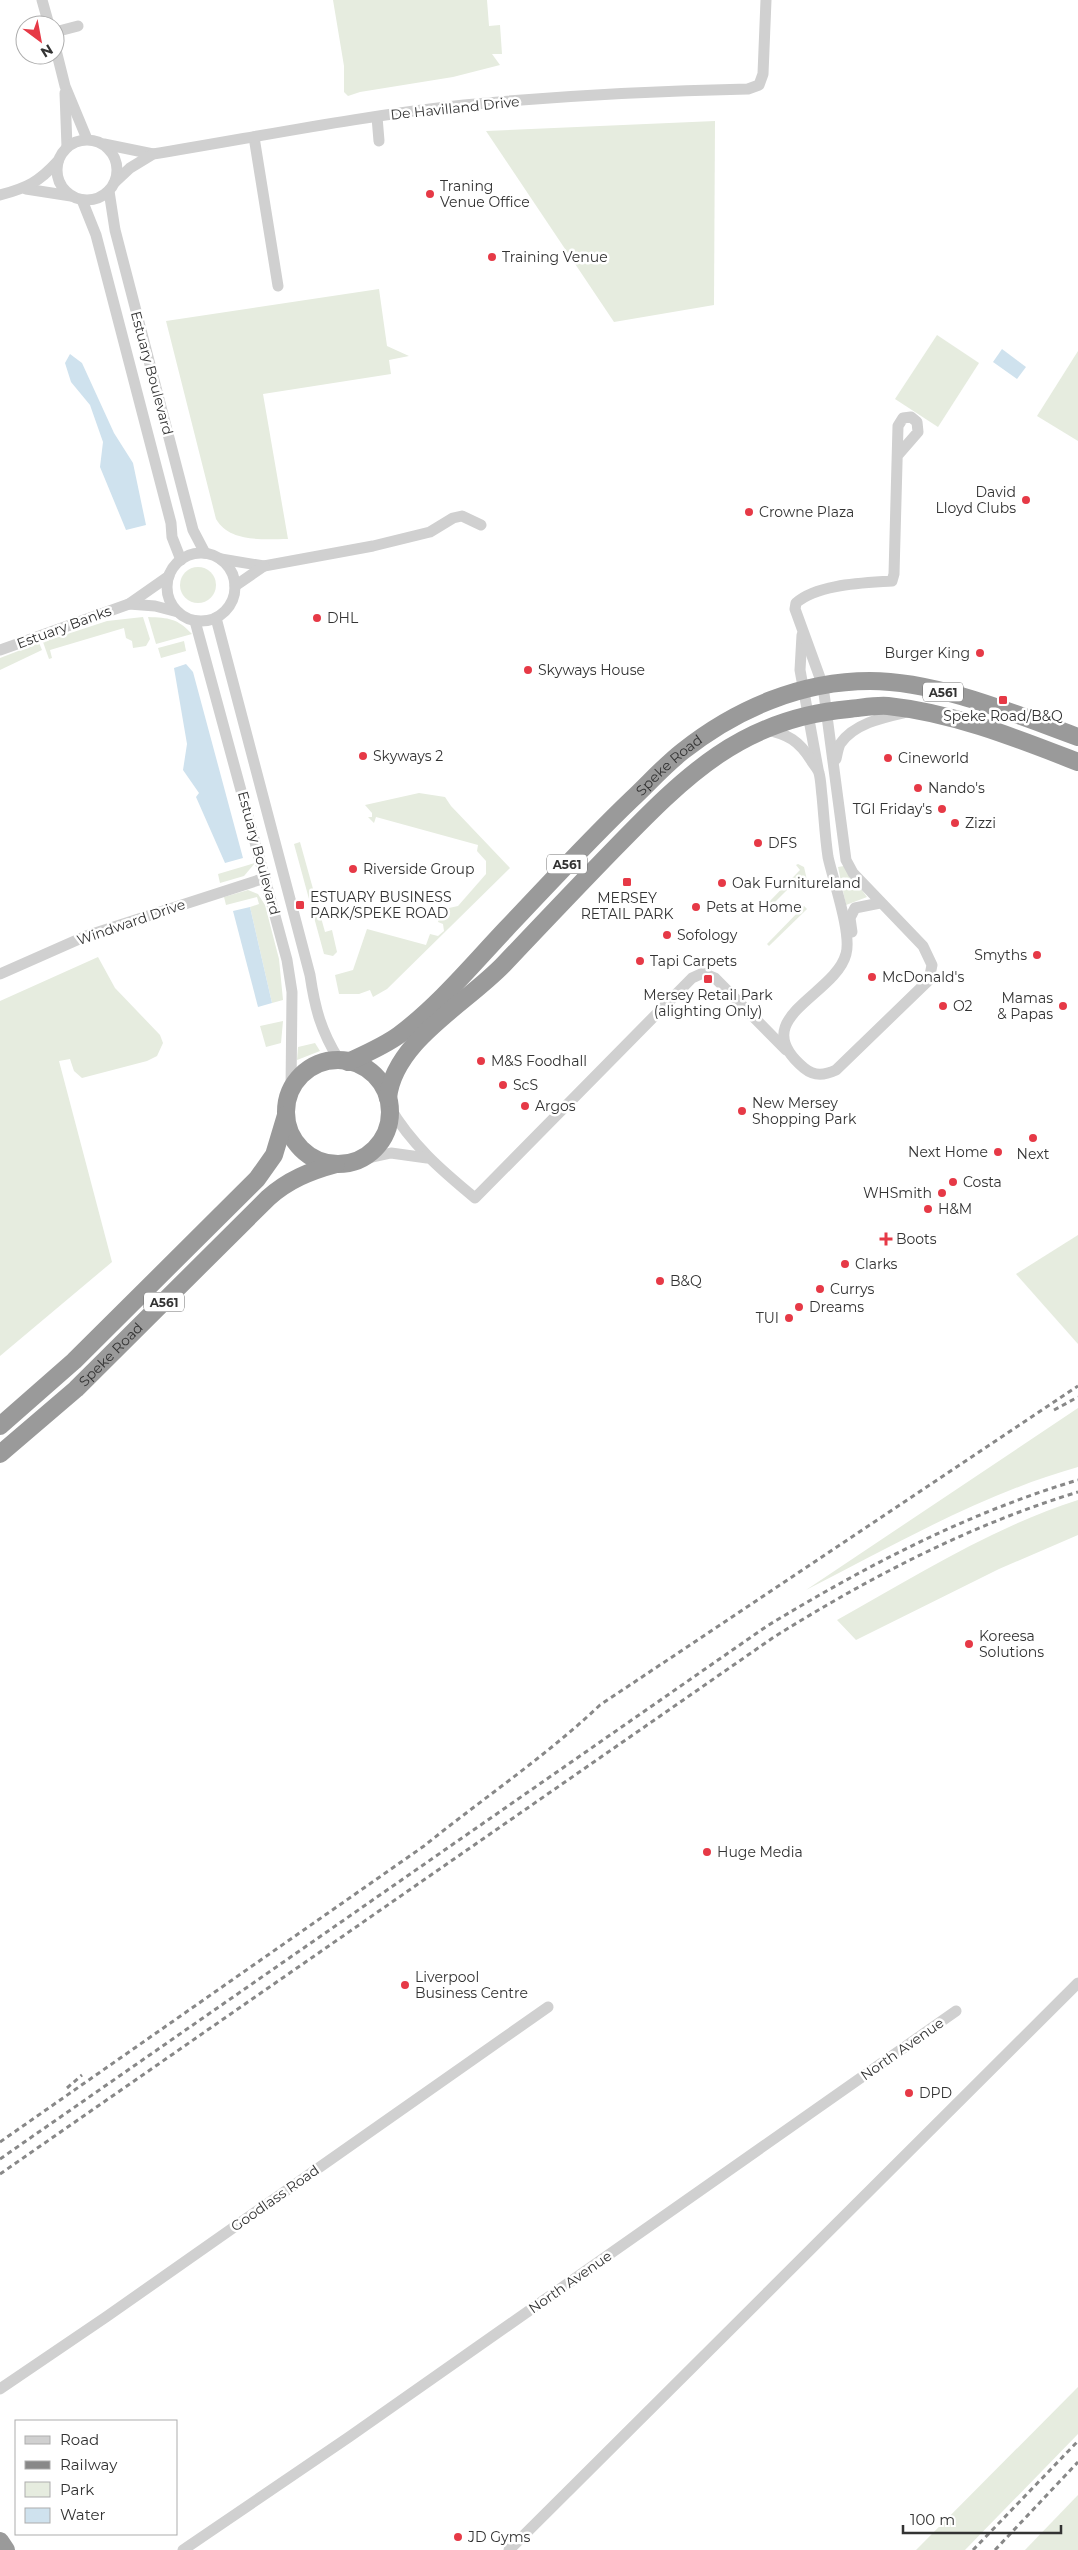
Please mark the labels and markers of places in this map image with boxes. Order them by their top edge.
place label: Traning Venue Office [440,177,530,211]
marker: Traning Venue Office [424,188,436,200]
place label: Training Venue [502,248,608,266]
marker: Training Venue [486,251,498,263]
place label: David Lloyd Clubs [935,483,1016,517]
marker: David Lloyd Clubs [1020,494,1032,506]
place label: Crowne Plaza [759,503,854,521]
marker: Crowne Plaza [743,506,755,518]
place label: DHL [327,609,359,627]
marker: DHL [311,612,323,624]
place label: Burger King [884,644,970,662]
marker: Burger King [974,647,986,659]
place label: Skyways House [538,661,645,679]
marker: Skyways House [522,664,534,676]
marker: Speke Road/B&Q [997,694,1009,706]
place label: Speke Road/B&Q [943,707,1063,725]
place label: Skyways 2 [373,747,443,765]
place label: Cineworld [898,749,969,767]
marker: Skyways 2 [357,750,369,762]
marker: Cineworld [882,752,894,764]
place label: Nando's [928,779,985,797]
marker: Nando's [912,782,924,794]
place label: TGI Friday's [853,800,932,818]
marker: TGI Friday's [936,803,948,815]
place label: Zizzi [965,814,996,832]
marker: Zizzi [949,817,961,829]
place label: DFS [768,834,797,852]
marker: DFS [752,837,764,849]
place label: Riverside Group [363,860,474,878]
marker: Riverside Group [347,863,359,875]
place label: Oak Furnitureland [732,874,861,892]
marker: MERSEY RETAIL PARK [621,876,633,888]
marker: Oak Furnitureland [716,877,728,889]
place label: ESTUARY BUSINESS PARK/SPEKE ROAD [310,888,452,922]
place label: MERSEY RETAIL PARK [581,889,673,923]
place label: Pets at Home [706,898,802,916]
marker: ESTUARY BUSINESS PARK/SPEKE ROAD [294,899,306,911]
marker: Pets at Home [690,901,702,913]
place label: Sofology [677,926,738,944]
marker: Sofology [661,929,673,941]
place label: Smyths [974,946,1027,964]
marker: Smyths [1031,949,1043,961]
place label: Tapi Carpets [650,952,737,970]
marker: Tapi Carpets [634,955,646,967]
place label: McDonald's [882,968,964,986]
marker: McDonald's [866,971,878,983]
marker: Mersey Retail Park (alighting Only) [702,973,714,985]
place label: Mersey Retail Park (alighting Only) [643,986,773,1020]
place label: Mamas & Papas [997,989,1053,1023]
place label: O2 [953,997,973,1015]
marker: O2 [937,1000,949,1012]
marker: Mamas & Papas [1057,1000,1069,1012]
place label: M&S Foodhall [491,1052,587,1070]
marker: M&S Foodhall [475,1055,487,1067]
place label: ScS [513,1076,538,1094]
marker: ScS [497,1079,509,1091]
place label: New Mersey Shopping Park [752,1094,857,1128]
place label: Argos [535,1097,576,1115]
marker: Argos [519,1100,531,1112]
marker: New Mersey Shopping Park [736,1105,748,1117]
marker: Next [1027,1132,1039,1144]
place label: Next Home [908,1143,988,1161]
place label: Next [1017,1145,1050,1163]
marker: Next Home [992,1146,1004,1158]
place label: Costa [963,1173,1002,1191]
marker: Costa [947,1176,959,1188]
place label: WHSmith [863,1184,932,1202]
marker: WHSmith [936,1187,948,1199]
place label: H&M [938,1200,972,1218]
marker: H&M [922,1203,934,1215]
place label: Boots [896,1230,937,1248]
marker: Boots [880,1233,892,1245]
place label: Clarks [855,1255,898,1273]
marker: Clarks [839,1258,851,1270]
place label: B&Q [670,1272,702,1290]
marker: B&Q [654,1275,666,1287]
place label: Currys [830,1280,875,1298]
marker: Currys [814,1283,826,1295]
place label: Dreams [809,1298,864,1316]
marker: Dreams [793,1301,805,1313]
place label: TUI [756,1309,779,1327]
marker: TUI [783,1312,795,1324]
place label: Koreesa Solutions [979,1627,1044,1661]
marker: Koreesa Solutions [963,1638,975,1650]
place label: Huge Media [717,1843,803,1861]
marker: Huge Media [701,1846,713,1858]
place label: Liverpool Business Centre [415,1968,528,2002]
marker: Liverpool Business Centre [399,1979,411,1991]
place label: DPD [919,2084,952,2102]
marker: DPD [903,2087,915,2099]
place label: JD Gyms [467,2528,531,2546]
marker: JD Gyms [452,2531,464,2543]

